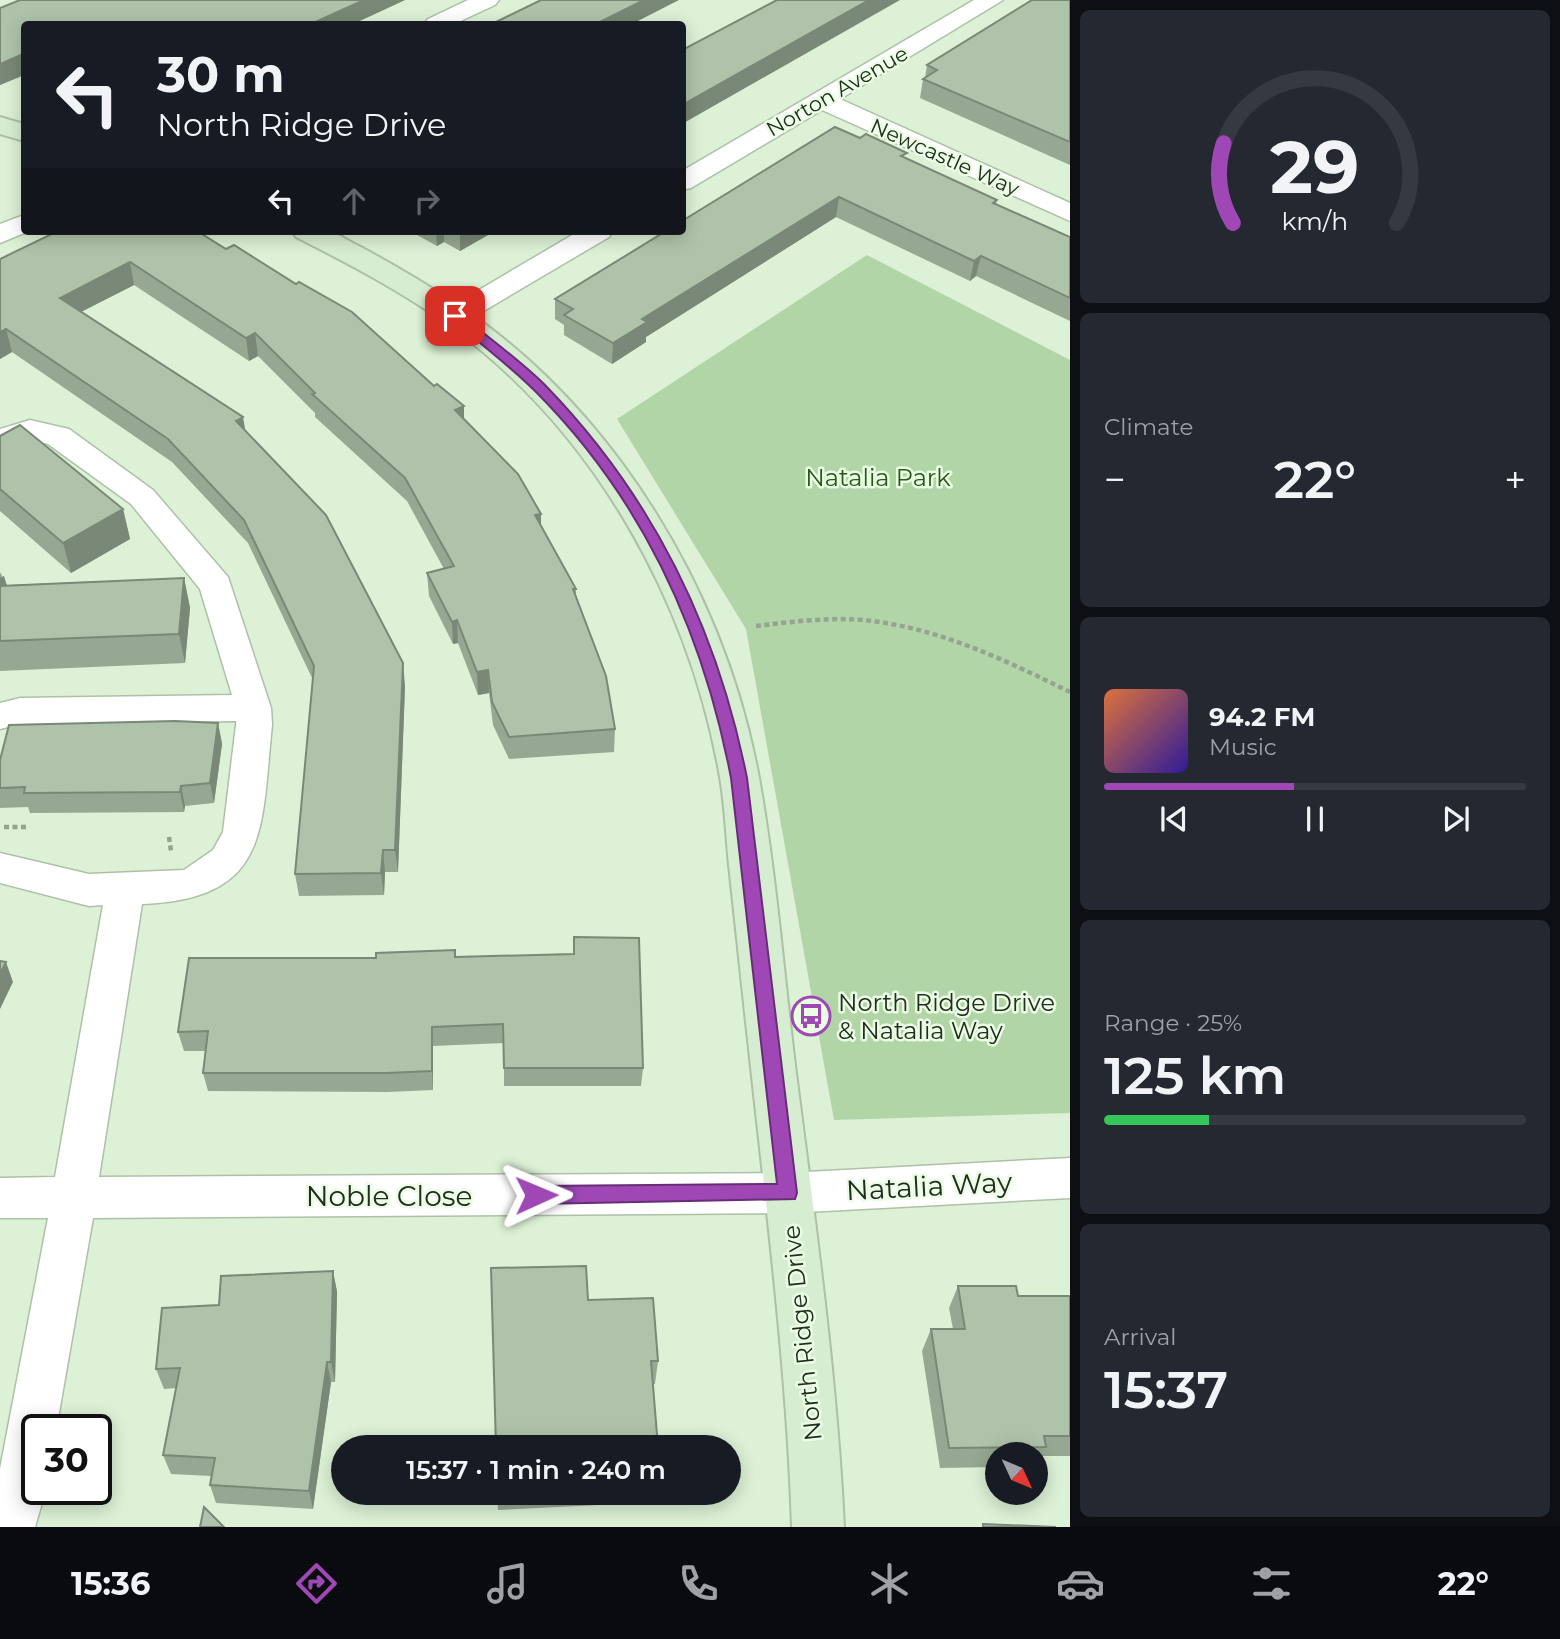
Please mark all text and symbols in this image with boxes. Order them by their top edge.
street label: Norton Avenue [762,40,912,142]
text: 30 m [157,45,285,104]
icon: left [42,49,133,140]
text: North Ridge Drive [157,105,446,144]
street label: Newcastle Way [867,113,1024,201]
text: 29 [1270,123,1360,211]
icon: left [262,182,300,220]
icon: ahead [335,182,373,220]
icon: right [408,182,446,220]
text: km/h [1282,206,1348,236]
pin [425,286,485,346]
icon: arrive [436,297,474,335]
text: Climate [1104,413,1193,441]
text: 22° [1274,448,1356,511]
text: − [1104,456,1126,503]
text: + [1504,456,1526,503]
park label: Natalia Park [805,463,951,492]
text: 94.2 FM [1209,701,1315,733]
text: Music [1209,733,1277,761]
icon: previous [1155,800,1193,838]
icon: pause [1296,800,1334,838]
icon: next [1437,800,1475,838]
place label: North Ridge Drive & Natalia Way [838,988,1055,1045]
bus stop icon: North Ridge Drive & Natalia Way [790,995,832,1037]
text: Range · 25% [1104,1009,1242,1037]
text: 125 km [1104,1044,1286,1107]
position arrow [499,1158,573,1232]
street label: Natalia Way [845,1165,1014,1207]
street label: Noble Close [306,1179,472,1213]
street label: North Ridge Drive [776,1224,828,1442]
text: Arrival [1104,1323,1177,1351]
text: 15:37 [1104,1358,1228,1421]
speed limit sign: 30 [21,1414,112,1505]
north arrow [985,1442,1048,1505]
map controls [985,1442,1048,1505]
text: 15:37 · 1 min · 240 m [406,1454,666,1486]
icon: directions [292,1559,341,1608]
icon: music [483,1559,532,1608]
icon: phone [674,1559,723,1608]
icon: climate [865,1559,914,1608]
icon: car [1056,1559,1105,1608]
icon: filters [1247,1559,1296,1608]
text: 15:36 [71,1564,150,1603]
text: 22° [1438,1564,1489,1603]

